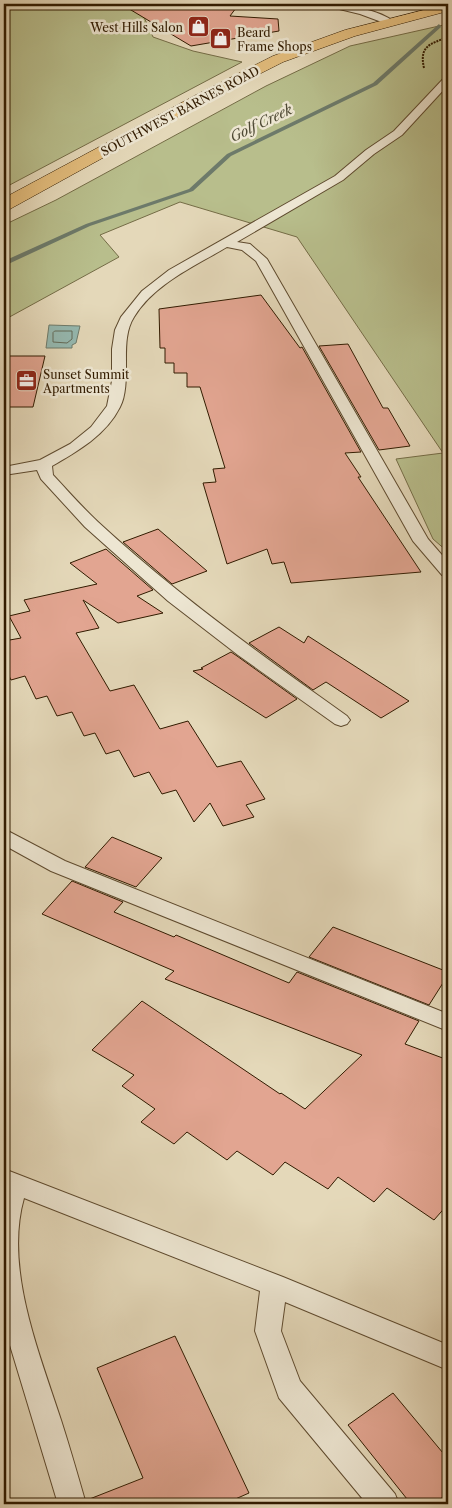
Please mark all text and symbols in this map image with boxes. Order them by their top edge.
shop icon: West Hills Salon [187,15,211,39]
place label: West Hills Salon [89,20,183,35]
place label: Beard Frame Shops [237,25,312,54]
shop icon: Beard Frame Shops [209,27,233,51]
street label: SOUTHWEST BARNES ROAD [98,63,262,159]
water label: Golf Creek [227,100,296,146]
place label: Sunset Summit Apartments [42,367,130,396]
office icon: Sunset Summit Apartments [15,369,39,393]

